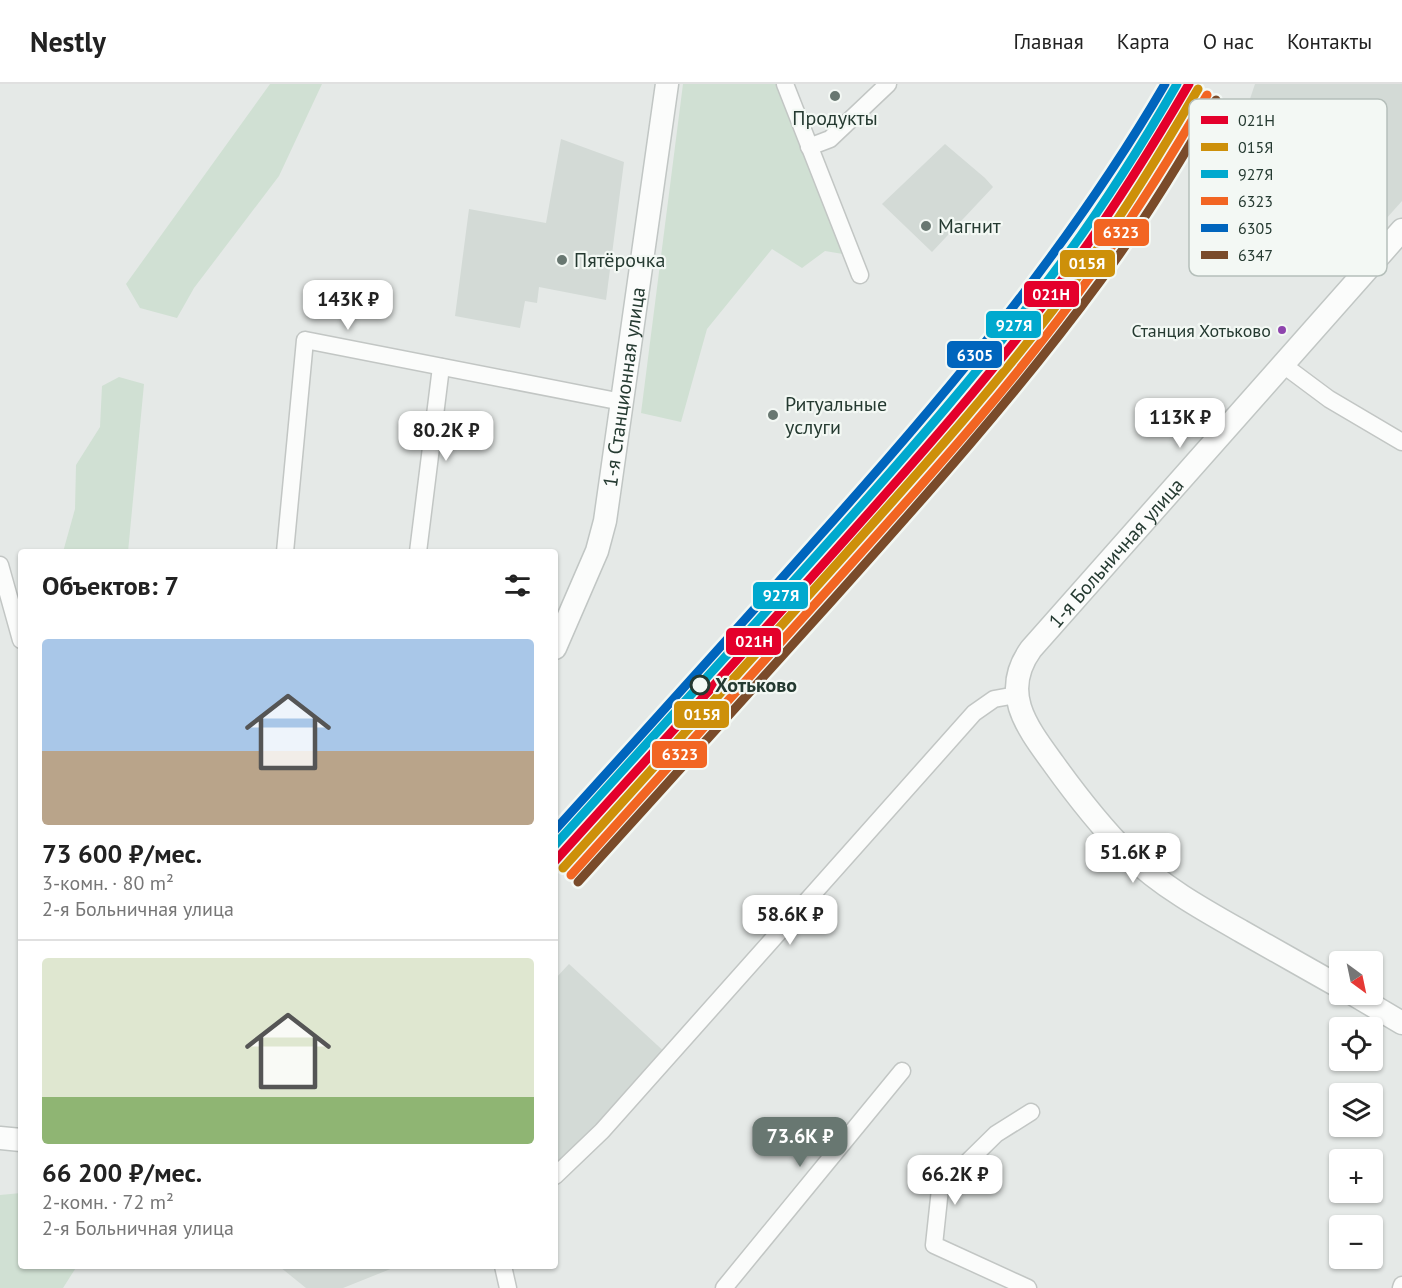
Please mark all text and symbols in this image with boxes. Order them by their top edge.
text: Nestly [30,23,106,60]
text: Главная [1013,28,1084,55]
text: Карта [1117,28,1170,55]
text: О нас [1203,28,1254,55]
text: Контакты [1287,28,1372,55]
marker: Продукты [828,89,842,103]
legend [1189,99,1387,276]
place label: Продукты [792,105,878,131]
text: 021Н [1238,110,1275,130]
text: 015Я [1238,137,1273,157]
text: 927Я [1238,164,1273,184]
text: 6323 [1238,191,1273,211]
place label: Магнит [938,213,1001,239]
line badge: 6323 [1093,218,1150,247]
text: 6305 [1238,218,1273,238]
marker: Магнит [919,219,933,233]
text: 6323 [1103,222,1139,242]
text: 6347 [1238,245,1273,265]
place label: Пятёрочка [574,247,665,273]
line badge: 015Я [1059,249,1116,278]
marker: Пятёрочка [555,253,569,267]
text: 015Я [1069,253,1105,273]
pin: 143K ₽ [299,280,397,331]
line badge: 021Н [1023,280,1080,308]
text: 021Н [1032,284,1070,304]
street label: 1-я Станционная улица [597,285,651,489]
text: 143K ₽ [317,286,379,312]
line badge: 927Я [985,310,1042,339]
text: 927Я [996,315,1032,335]
place label: Станция Хотьково [1132,319,1271,342]
marker: Станция Хотьково [1276,324,1288,336]
line badge: 6305 [946,340,1003,369]
text: 6305 [957,345,993,365]
place label: Ритуальные услуги [785,391,887,440]
pin: 113K ₽ [1131,398,1229,449]
text: 113K ₽ [1149,404,1211,430]
marker: Ритуальные услуги [766,408,780,422]
pin: 80.2K ₽ [391,411,501,462]
text: 80.2K ₽ [412,417,480,443]
street label: 1-я Больничная улица [1043,472,1189,633]
text: Объектов: 7 [42,569,179,602]
icon: filters [501,569,534,602]
line badge: 927Я [752,581,809,610]
text: 927Я [763,585,799,605]
line badge: 021Н [725,627,782,656]
text: 021Н [735,631,773,651]
place label: Хотьково [715,672,797,698]
marker: Хотьково [690,675,710,695]
icon: home [234,678,342,786]
line badge: 015Я [673,700,730,729]
text: 015Я [684,704,720,724]
line badge: 6323 [651,740,708,769]
text: 6323 [662,744,698,764]
pin: 51.6K ₽ [1078,833,1188,884]
text: 73 600 ₽/мес. [42,837,202,870]
text: 51.6K ₽ [1099,839,1167,865]
text: 3-комн. · 80 m² [42,870,174,896]
pin: 58.6K ₽ [735,895,845,946]
text: 2-я Больничная улица [42,896,234,922]
text: 58.6K ₽ [756,901,824,927]
north arrow [1329,951,1383,1005]
map controls [1329,951,1383,1269]
icon: home [234,997,342,1105]
button: locate [1329,1017,1383,1071]
button: layers [1329,1083,1383,1137]
pin: 73.6K ₽ [745,1117,855,1168]
text: 73.6K ₽ [766,1123,834,1149]
button: + [1329,1149,1383,1203]
pin: 66.2K ₽ [900,1155,1010,1206]
text: 66 200 ₽/мес. [42,1156,202,1189]
text: 66.2K ₽ [921,1161,989,1187]
text: 2-комн. · 72 m² [42,1189,174,1215]
text: 2-я Больничная улица [42,1215,234,1241]
button: − [1329,1215,1383,1269]

